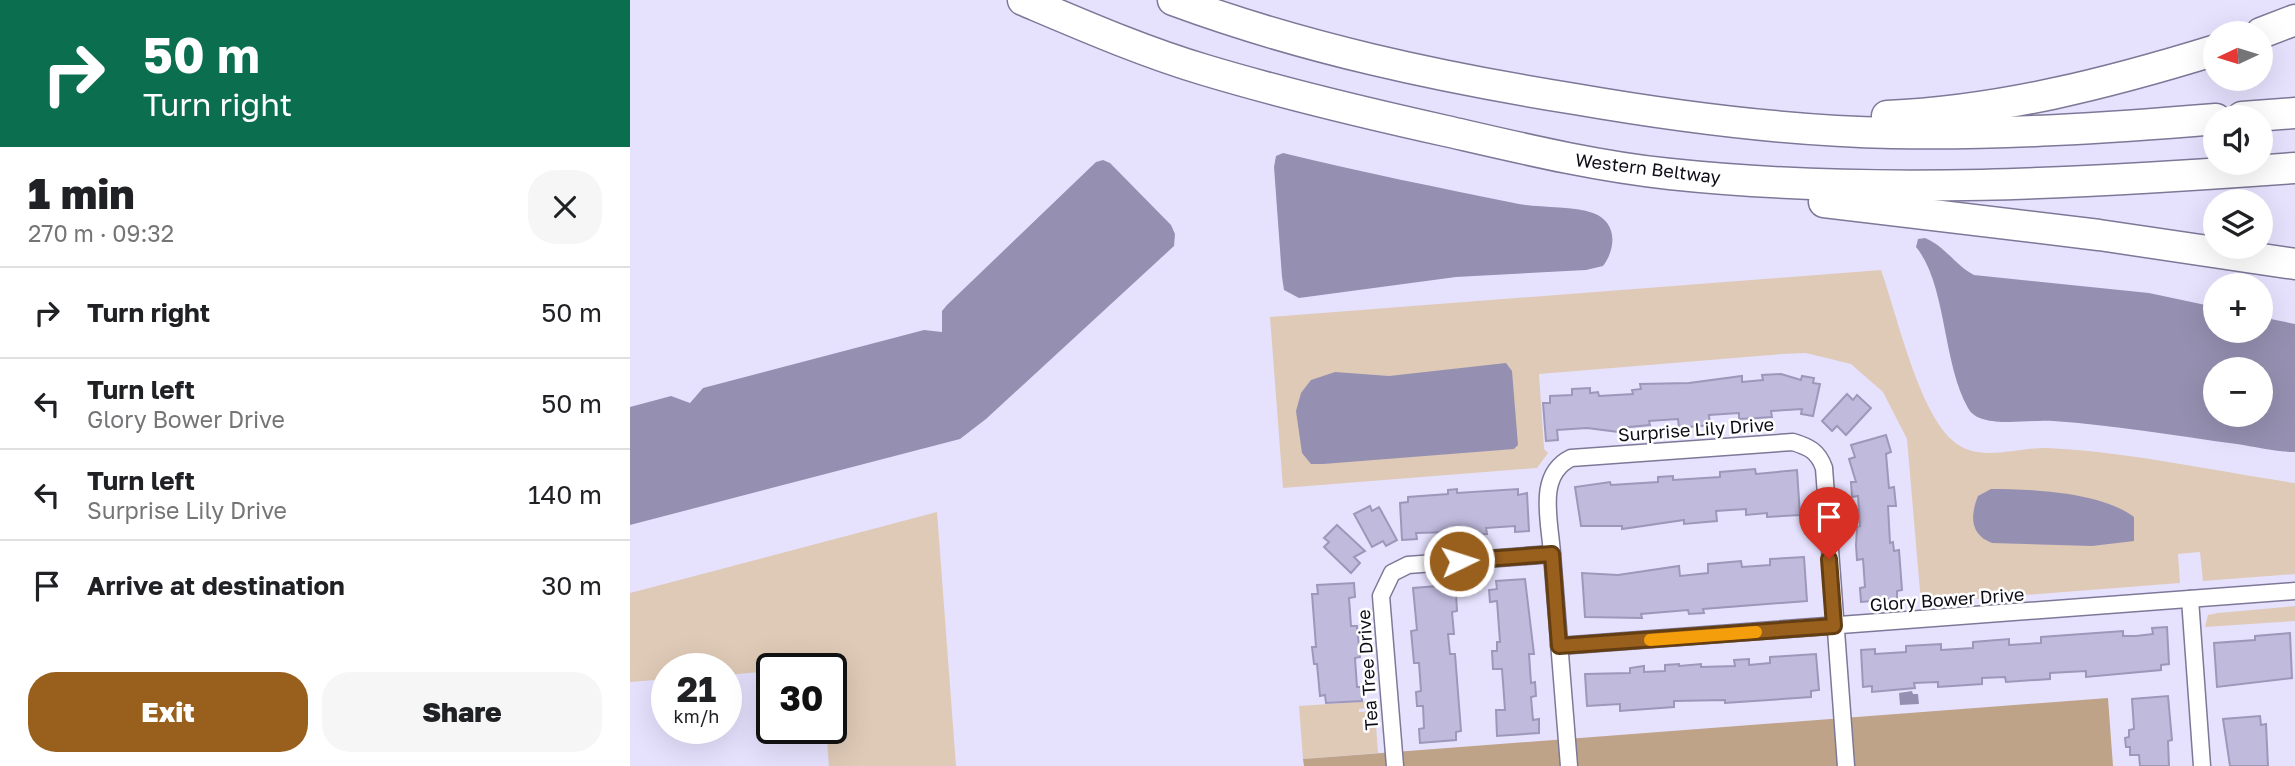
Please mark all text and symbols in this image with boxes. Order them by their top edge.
north arrow [2203,21,2273,91]
map controls [2203,21,2273,427]
text: 50 m [143,25,260,84]
icon: right [28,28,119,119]
text: Turn right [143,85,292,123]
button: sound [2203,105,2273,175]
street label: Western Beltway [1574,148,1722,188]
text: 1 min [28,168,135,218]
button: close [528,170,602,244]
button: layers [2203,189,2273,259]
text: 270 m · 09:32 [28,219,174,247]
button: + [2203,273,2273,343]
icon: right [28,294,66,332]
text: Turn right [87,297,210,328]
text: 50 m [541,297,602,328]
button: − [2203,357,2273,427]
text: Turn left [87,374,195,405]
icon: left [28,385,66,423]
text: 50 m [541,388,602,419]
text: Glory Bower Drive [87,405,285,433]
street label: Surprise Lily Drive [1617,413,1775,445]
text: Turn left [87,465,195,496]
icon: left [28,476,66,514]
text: 140 m [528,479,602,510]
pin [1799,487,1859,559]
text: Surprise Lily Drive [87,496,287,524]
icon: arrive [1810,498,1848,536]
position arrow [1422,524,1496,598]
icon: arrive [28,567,66,605]
text: Arrive at destination [87,570,345,601]
text: 30 m [541,570,602,601]
street label: Glory Bower Drive [1869,583,2025,615]
street label: Tea Tree Drive [1352,609,1382,731]
speed limit sign: 30 [756,653,847,744]
text: 21 [677,668,716,710]
button: Exit [28,672,308,752]
button: Share [322,672,602,752]
text: km/h [674,705,719,727]

